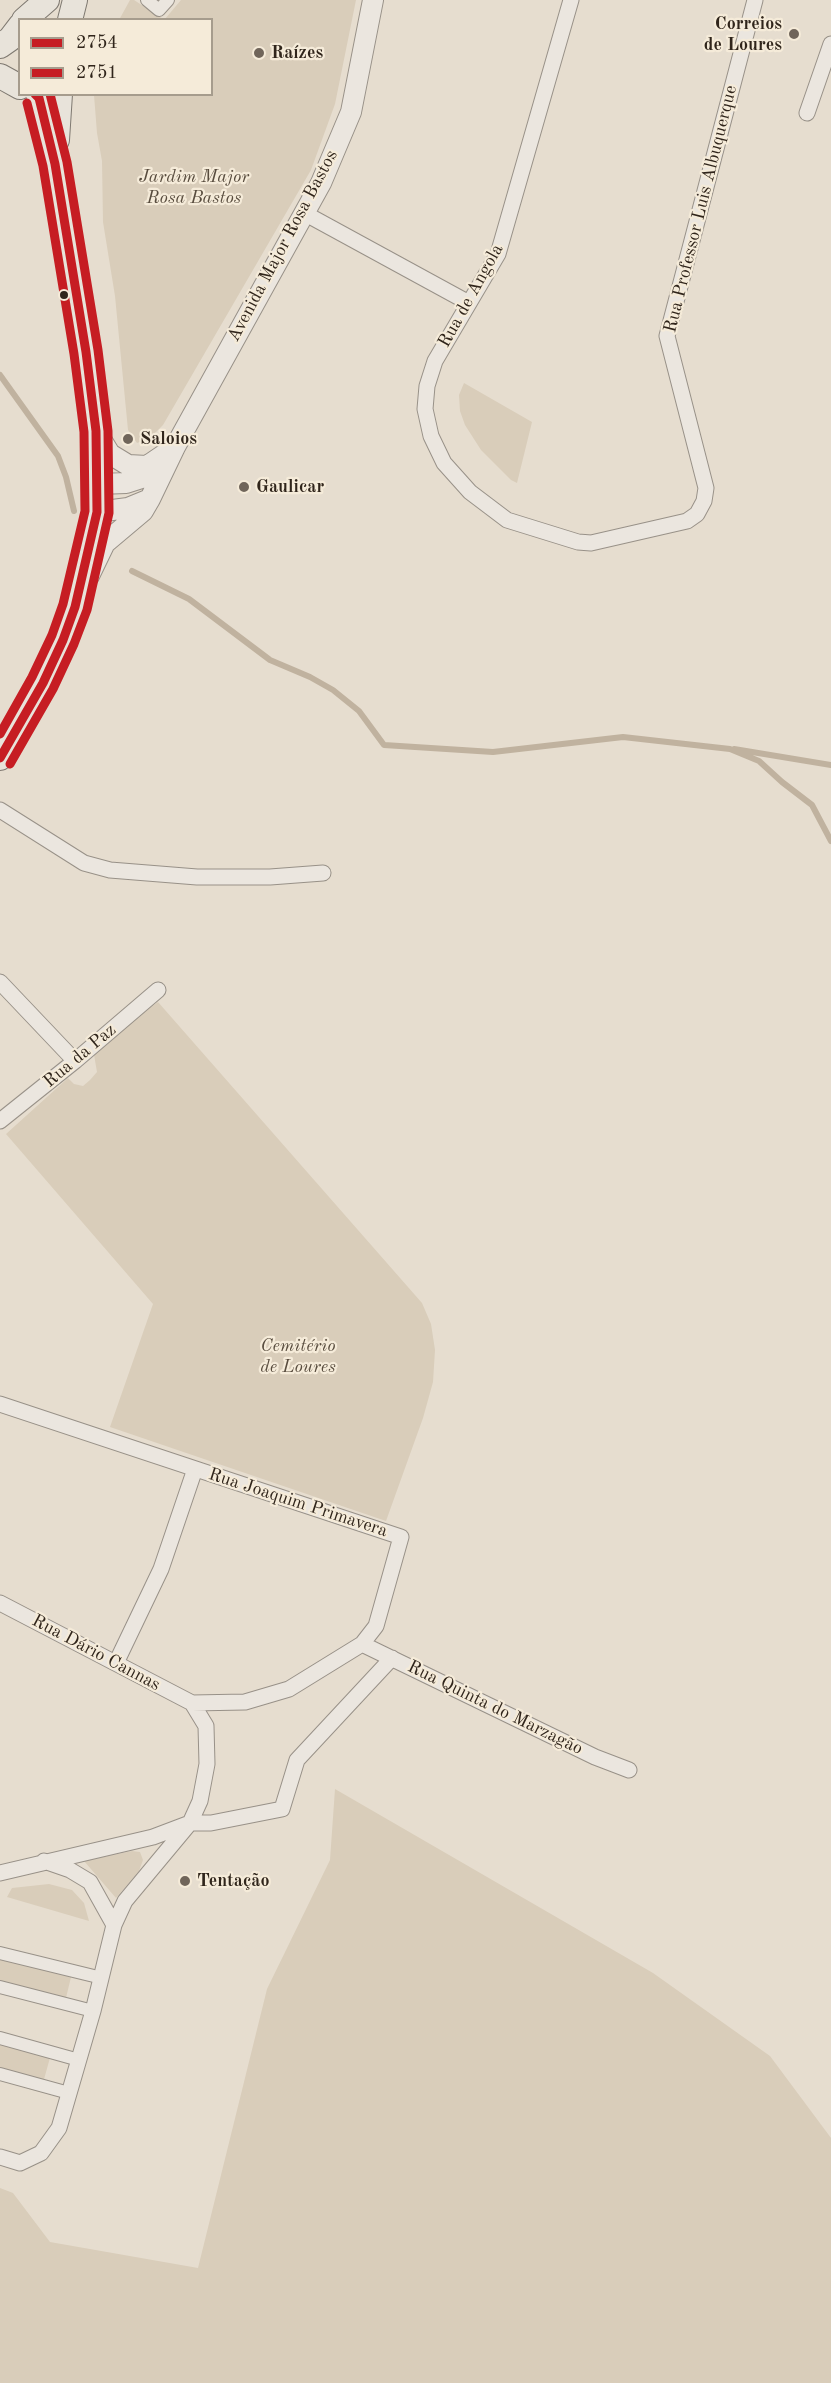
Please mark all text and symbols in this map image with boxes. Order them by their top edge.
place label: Correios de Loures [704,13,782,56]
legend [18,18,213,96]
marker: Correios de Loures [787,27,801,41]
text: 2754 [76,34,118,52]
place label: Raízes [271,42,323,64]
marker: Raízes [252,46,266,60]
text: 2751 [76,64,118,82]
street label: Rua Professor Luis Albuquerque [660,83,742,335]
street label: Avenida Major Rosa Bastos [223,146,343,346]
park label: Jardim Major Rosa Bastos [139,166,249,208]
street label: Rua de Angola [434,240,508,352]
unlabelled marker [58,289,70,301]
place label: Saloios [140,428,197,450]
marker: Saloios [121,432,135,446]
place label: Gaulicar [256,476,324,498]
marker: Gaulicar [237,480,251,494]
street label: Rua da Paz [39,1019,121,1093]
park label: Cemitério de Loures [260,1335,336,1378]
street label: Rua Joaquim Primavera [206,1464,390,1542]
street label: Rua Dário Cannas [28,1610,164,1696]
street label: Rua Quinta do Marzagão [404,1656,586,1760]
place label: Tentação [197,1870,270,1892]
marker: Tentação [178,1874,192,1888]

